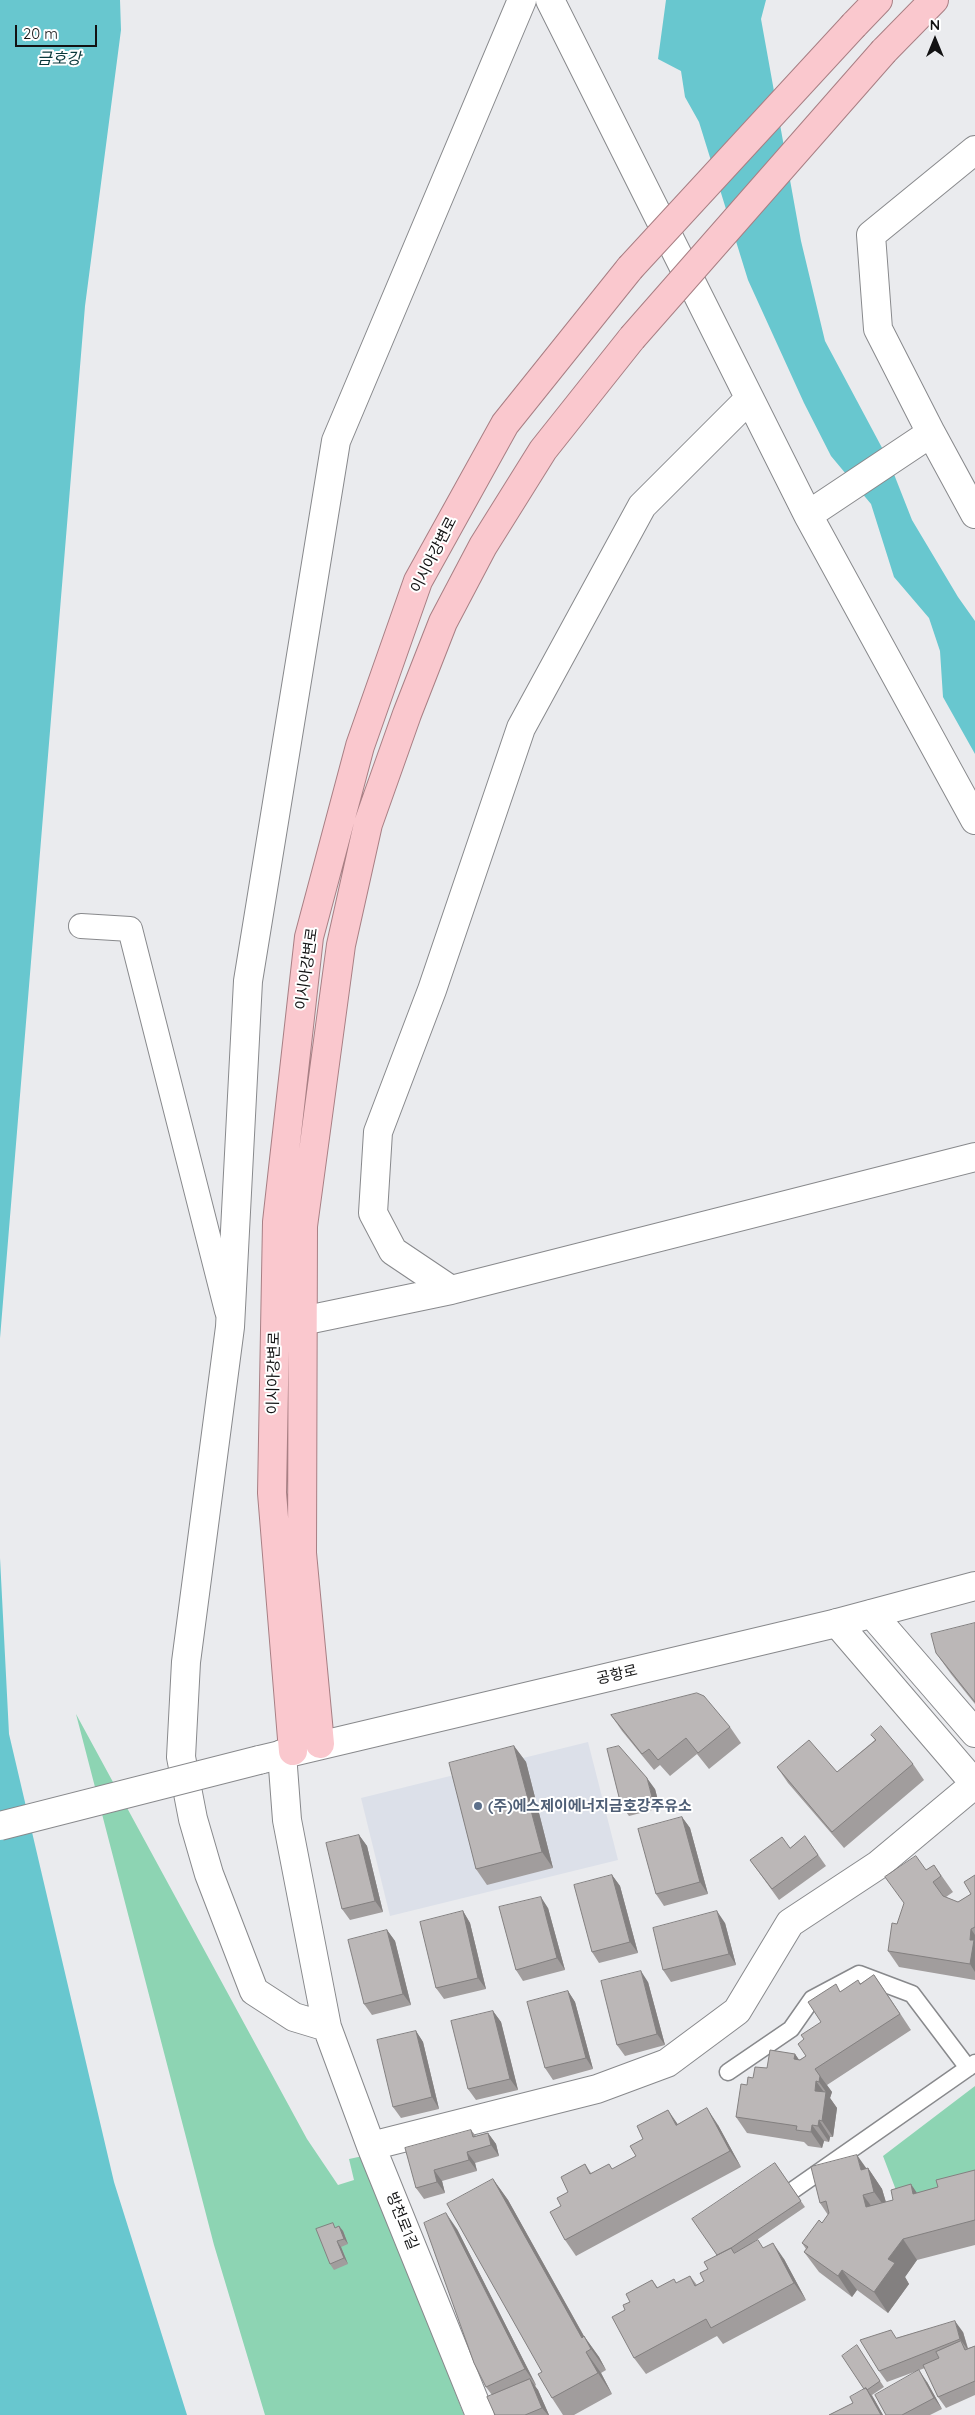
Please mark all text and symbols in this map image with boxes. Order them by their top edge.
scale bar [18,15,100,47]
north arrow [910,15,960,65]
text: N [930,16,940,34]
text: 20 m [23,24,58,43]
water label: 금호강 [37,49,81,69]
street label: 이시아강변로 [407,514,461,596]
street label: 이시아강변로 [292,927,322,1011]
street label: 이시아강변로 [264,1331,284,1415]
street label: 공항로 [595,1662,639,1688]
place label: (주)에스제이에너지금호강주유소 [488,1797,692,1815]
marker: (주)에스제이에너지금호강주유소 [472,1800,484,1812]
street label: 방천로1길 [382,2189,422,2253]

